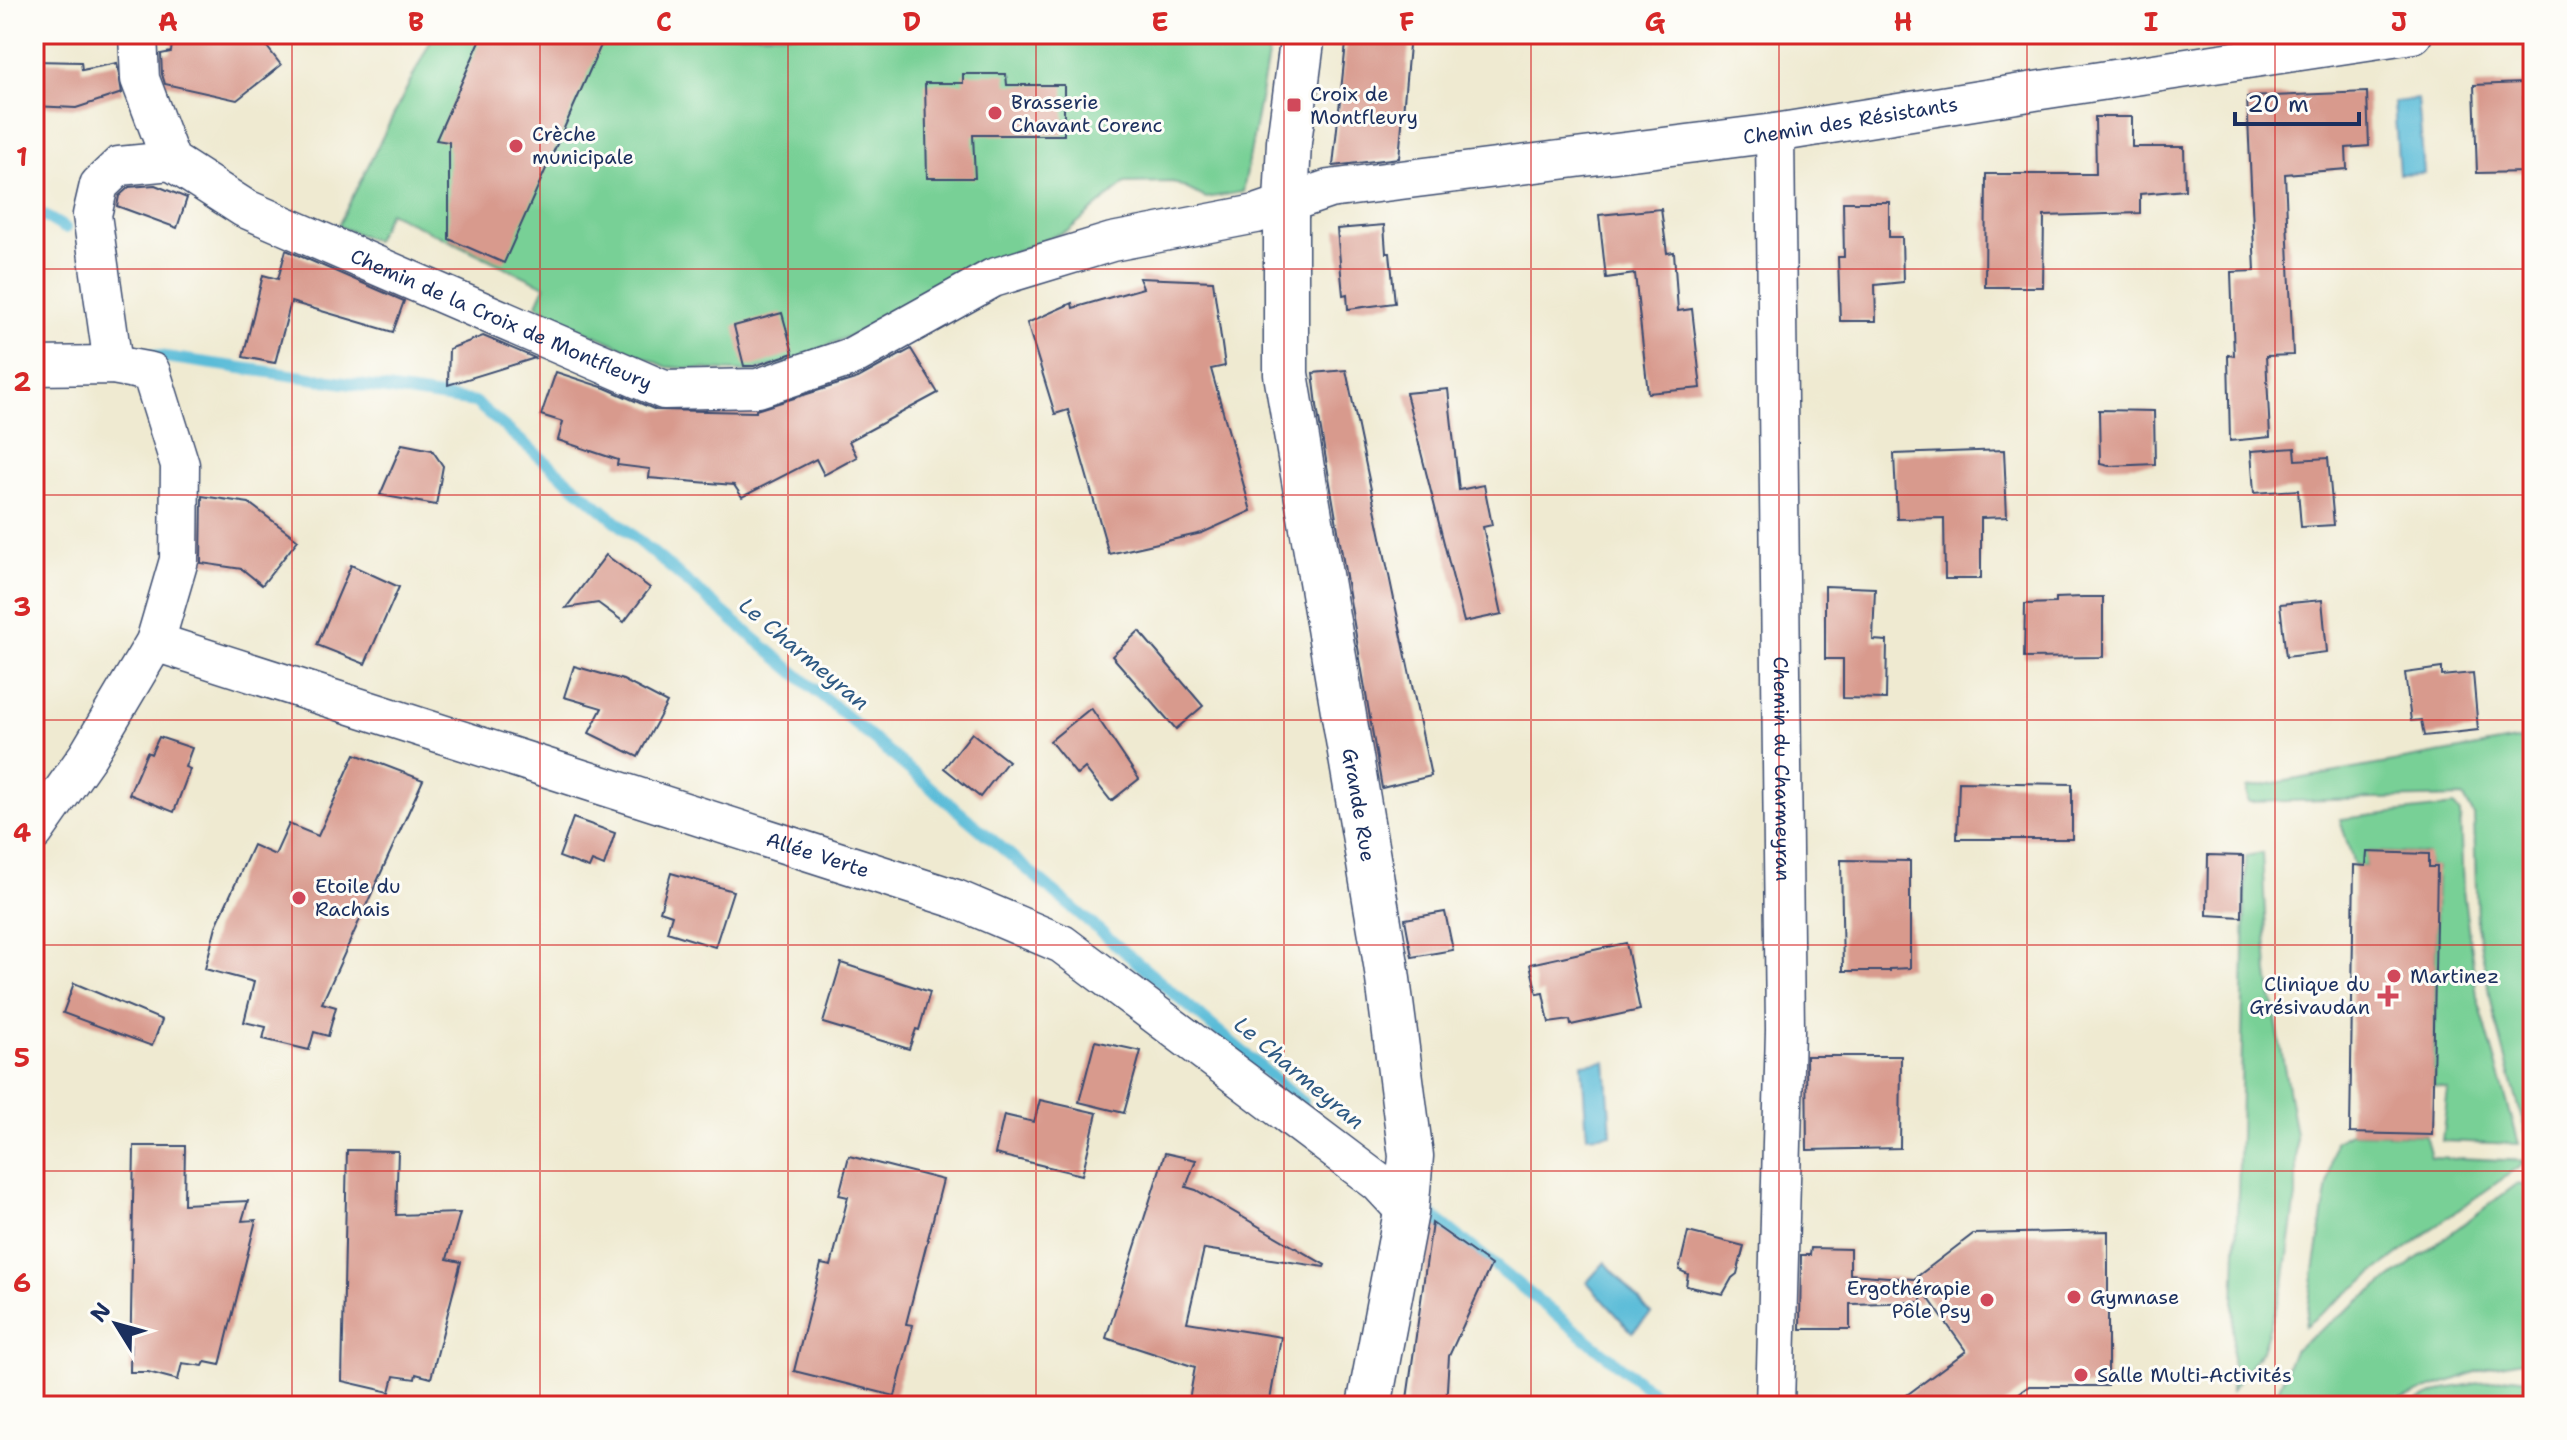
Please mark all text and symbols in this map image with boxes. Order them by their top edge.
text: A [158,4,178,39]
text: B [408,4,424,39]
text: C [656,4,672,39]
text: D [903,4,921,39]
text: E [1151,4,1169,39]
text: F [1399,4,1415,39]
text: G [1645,4,1666,39]
text: H [1894,4,1912,39]
text: I [2144,4,2158,39]
text: J [2391,4,2407,39]
scale bar [2235,76,2359,126]
place label: Croix de Montfleury [1310,81,1418,130]
text: 20 m [2247,88,2309,120]
place label: Brasserie Chavant Corenc [1011,89,1163,138]
street label: Chemin des Résistants [1742,91,1960,150]
marker: Croix de Montfleury [1285,96,1303,114]
marker: Brasserie Chavant Corenc [986,104,1004,122]
place label: Crèche municipale [532,121,634,170]
marker: Crèche municipale [507,137,525,155]
text: 1 [16,139,28,174]
street label: Chemin de la Croix de Montfleury [347,243,656,396]
text: 2 [13,364,31,399]
text: 3 [13,589,31,624]
water label: Le Charmeyran [733,591,875,717]
street label: Chemin du Charmeyran [1768,656,1796,882]
street label: Grande Rue [1337,746,1381,864]
text: 4 [13,815,31,850]
street label: Allée Verte [763,826,873,883]
place label: Etoile du Rachais [315,873,400,922]
marker: Etoile du Rachais [290,889,308,907]
place label: Martinez [2410,963,2499,989]
marker: Martinez [2385,967,2403,985]
place label: Clinique du Grésivaudan [2249,971,2370,1020]
marker: Clinique du Grésivaudan [2377,985,2399,1007]
water label: Le Charmeyran [1228,1010,1370,1136]
text: 5 [14,1040,30,1075]
text: 6 [13,1265,31,1300]
place label: Ergothérapie Pôle Psy [1847,1275,1971,1324]
north arrow [76,1284,156,1364]
place label: Gymnase [2090,1284,2179,1310]
marker: Gymnase [2065,1288,2083,1306]
marker: Ergothérapie Pôle Psy [1978,1291,1996,1309]
text: N [84,1297,117,1328]
place label: Salle Multi-Activités [2097,1362,2292,1388]
marker: Salle Multi-Activités [2072,1366,2090,1384]

